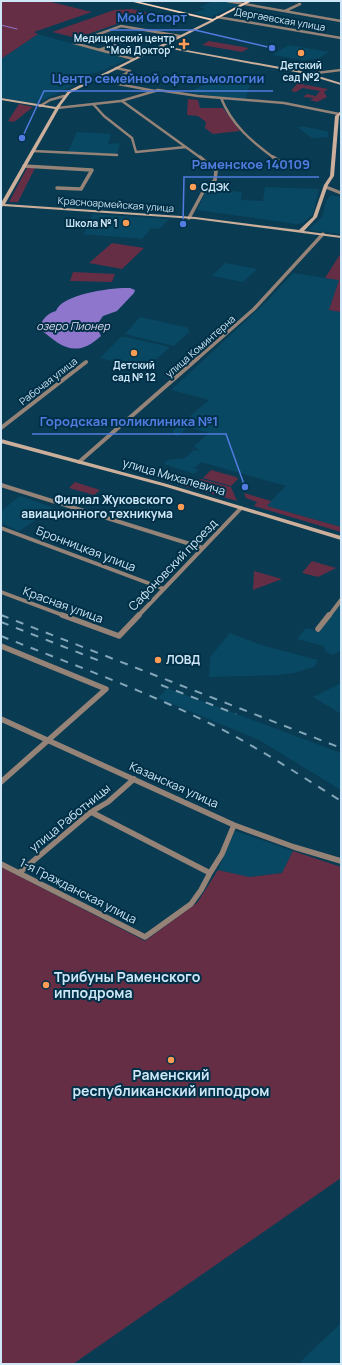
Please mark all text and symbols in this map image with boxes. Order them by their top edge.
street label: Дергаевская улица [233,4,327,34]
callout: Мой Спорт [109,5,195,30]
text: Мой Спорт [117,8,187,26]
place label: Медицинский центр "Мой Доктор" [74,31,175,57]
marker: Медицинский центр "Мой Доктор" [178,38,190,50]
marker: Детский сад №2 [296,48,306,58]
place label: Детский сад №2 [280,58,322,84]
callout: Центр семейной офтальмологии [44,66,273,91]
text: Центр семейной офтальмологии [52,69,264,87]
callout: Раменское 140109 [184,152,319,177]
text: Раменское 140109 [192,155,310,173]
place label: СДЭК [201,180,230,194]
marker: СДЭК [188,182,198,192]
street label: Красноармейская улица [57,193,175,215]
place label: Школа № 1 [66,216,118,230]
marker: Школа № 1 [121,218,131,228]
street label: улица Коминтерна [162,312,238,380]
water label: озеро Пионер [36,318,111,333]
marker: Детский сад № 12 [129,348,139,358]
street label: Рабочая улица [16,354,80,408]
place label: Детский сад № 12 [112,358,156,384]
callout: Городская поликлиника №1 [32,409,226,434]
text: Городская поликлиника №1 [40,412,218,430]
street label: улица Михалевича [121,454,228,499]
place label: Филиал Жуковского авиационного техникума [21,491,173,522]
marker: Филиал Жуковского авиационного техникума [176,502,186,512]
street label: Сафоновский проезд [124,515,221,614]
street label: Бронницкая улица [34,522,138,575]
street label: Красная улица [21,582,106,627]
place label: ЛОВД [166,651,200,668]
marker: ЛОВД [153,655,163,665]
street label: Казанская улица [127,757,221,812]
street label: улица Работницы [26,780,114,856]
street label: 1-я Гражданская улица [17,854,140,928]
place label: Трибуны Раменского ипподрома [54,967,201,1002]
marker: Трибуны Раменского ипподрома [41,980,51,990]
marker: Раменский республиканский ипподром [166,1055,176,1065]
place label: Раменский республиканский ипподром [72,1065,270,1100]

